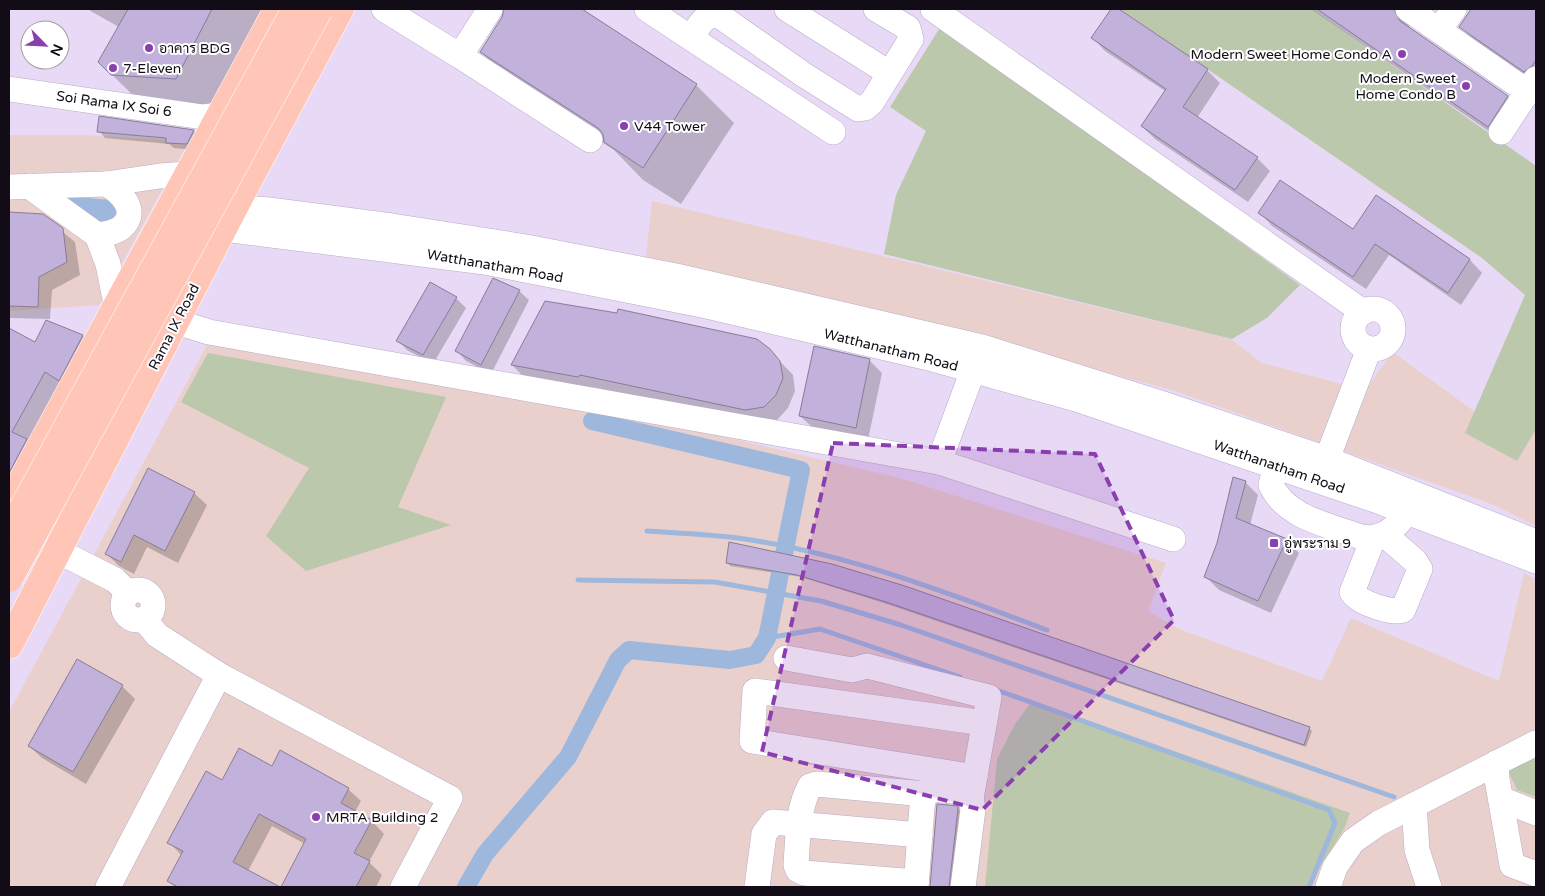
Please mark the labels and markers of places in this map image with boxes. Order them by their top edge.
place label: อาคาร BDG [159,40,230,57]
marker: อาคาร BDG [143,42,155,54]
place label: Modern Sweet Home Condo A [1191,46,1392,63]
marker: Modern Sweet Home Condo A [1396,48,1408,60]
place label: 7-Eleven [123,60,181,77]
marker: 7-Eleven [107,62,119,74]
place label: Modern Sweet Home Condo B [1355,70,1457,103]
marker: Modern Sweet Home Condo B [1460,80,1472,92]
place label: V44 Tower [634,118,706,135]
marker: V44 Tower [618,120,630,132]
place label: อู่พระราม 9 [1284,535,1351,553]
marker: อู่พระราม 9 [1268,537,1280,549]
place label: MRTA Building 2 [326,809,438,826]
marker: MRTA Building 2 [310,811,322,823]

